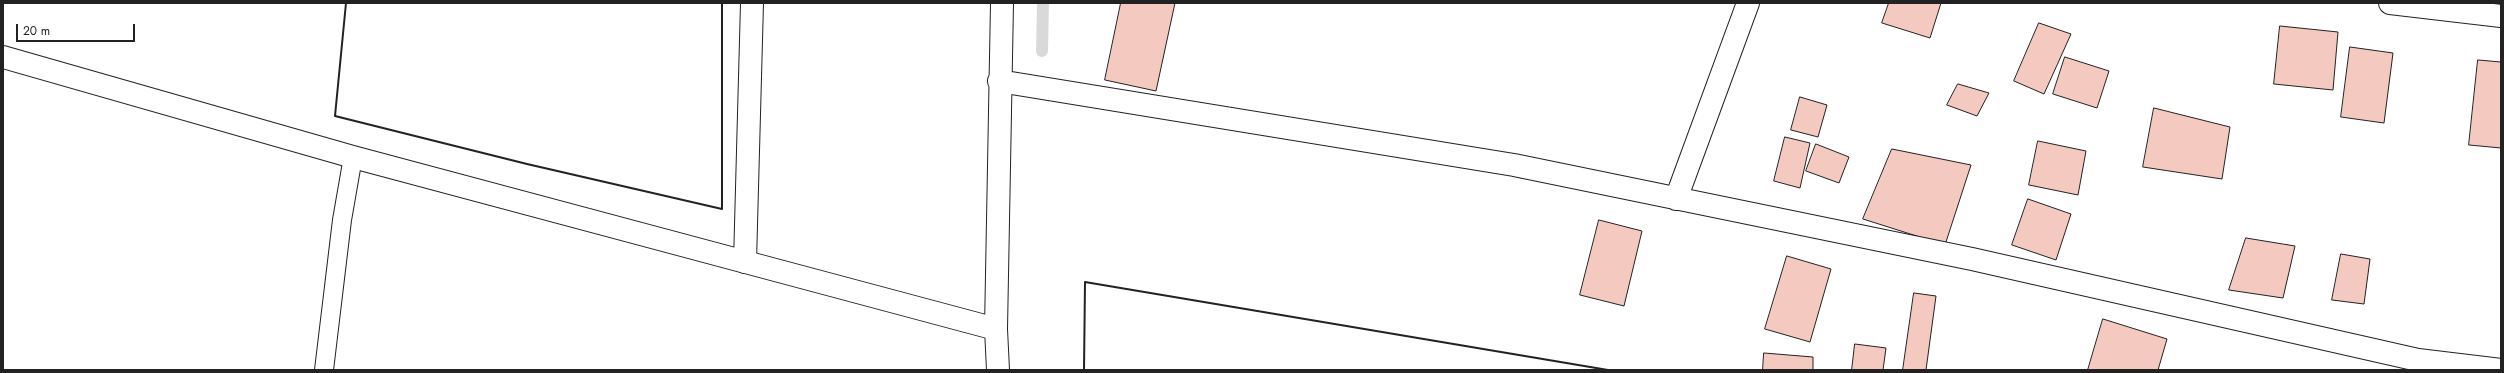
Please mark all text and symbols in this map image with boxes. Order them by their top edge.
scale bar [18,16,137,42]
text: 20 m [23,22,50,40]

